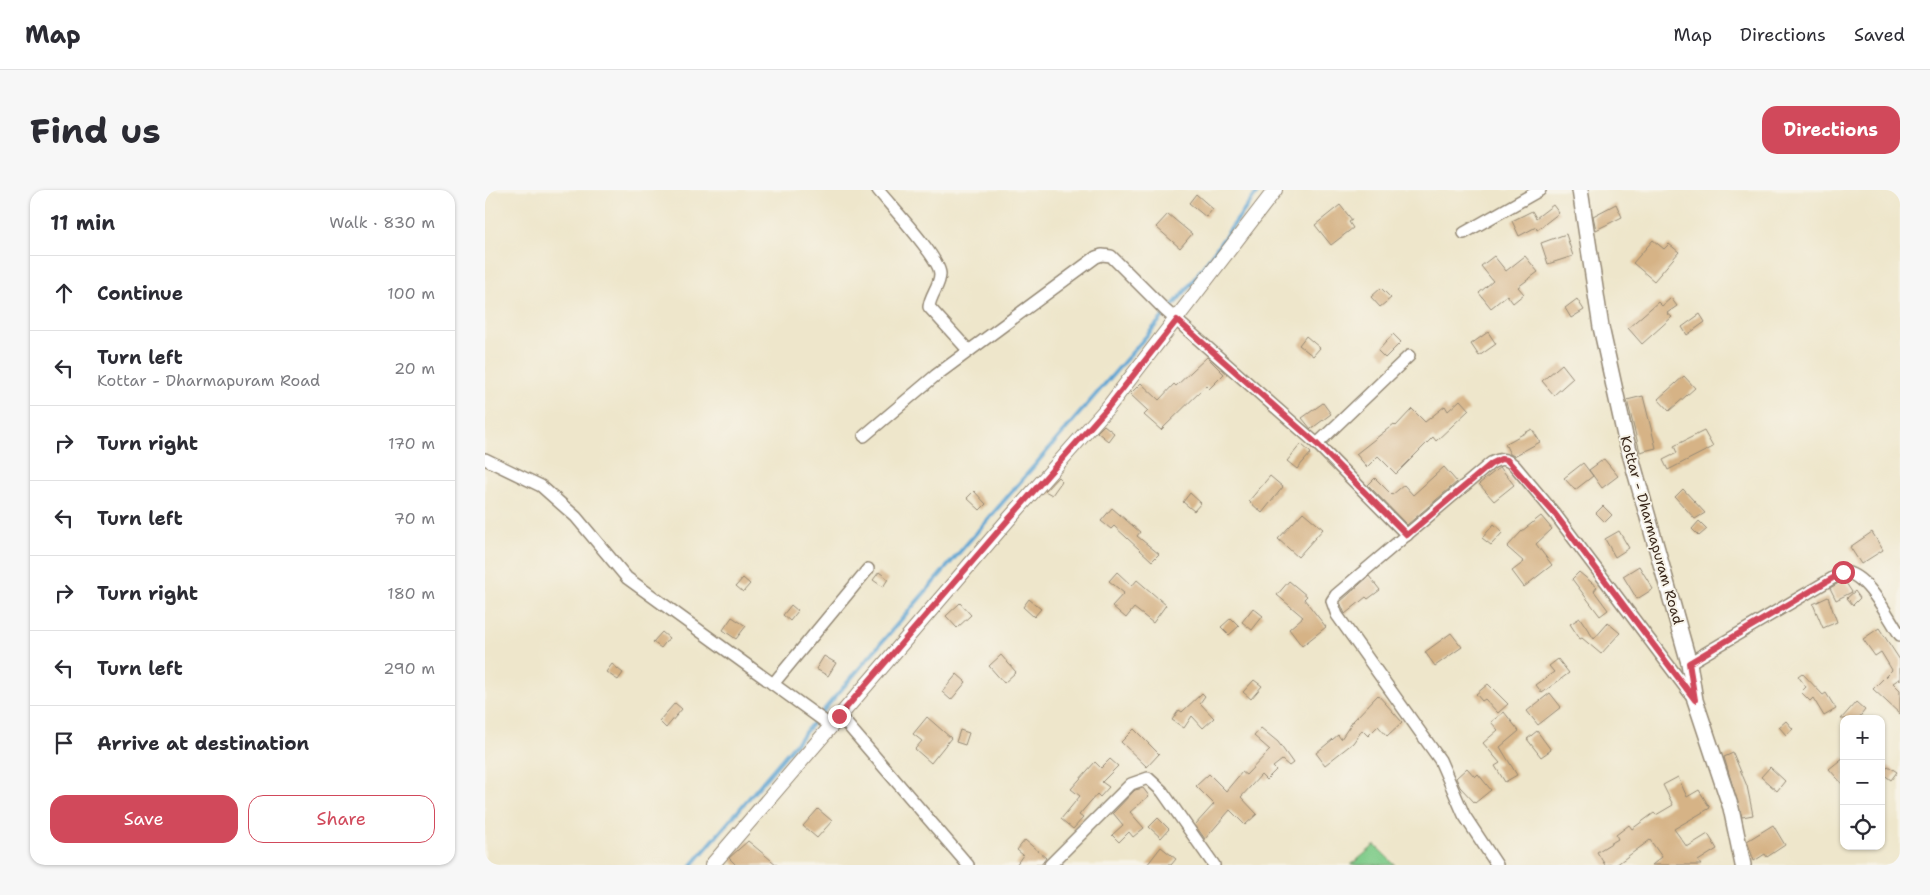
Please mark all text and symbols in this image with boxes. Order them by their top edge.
text: Map [25,19,81,51]
text: Map [1674,23,1712,47]
text: Directions [1740,23,1826,47]
text: Saved [1854,23,1905,47]
button: Directions [1762,106,1900,154]
text: Find us [30,107,161,154]
text: 11 min [50,209,115,237]
text: Walk · 830 m [329,212,435,233]
icon: ahead [50,279,78,307]
text: Continue [97,281,183,306]
text: 100 m [387,283,435,304]
text: Turn left [97,345,183,370]
icon: left [50,354,78,382]
text: 20 m [394,358,435,379]
text: Kottar - Dharmapuram Road [97,370,320,391]
icon: right [50,429,78,457]
text: Turn right [97,431,198,456]
text: 170 m [388,433,435,454]
street label: Kottar - Dharmapuram Road [1616,434,1688,626]
icon: left [50,504,78,532]
text: Turn left [97,506,183,531]
text: 70 m [394,508,435,529]
route start [1832,561,1855,584]
icon: right [50,579,78,607]
text: Turn right [97,581,198,606]
text: 180 m [387,583,435,604]
icon: left [50,654,78,682]
text: Turn left [97,656,183,681]
text: 290 m [383,658,435,679]
route end [828,705,851,728]
map controls [1840,715,1885,850]
button: + [1840,715,1885,760]
icon: arrive [50,729,78,757]
text: Arrive at destination [97,731,309,756]
button: − [1840,760,1885,805]
button: Save [50,795,238,843]
button: Share [248,795,435,843]
button: locate [1840,805,1885,850]

